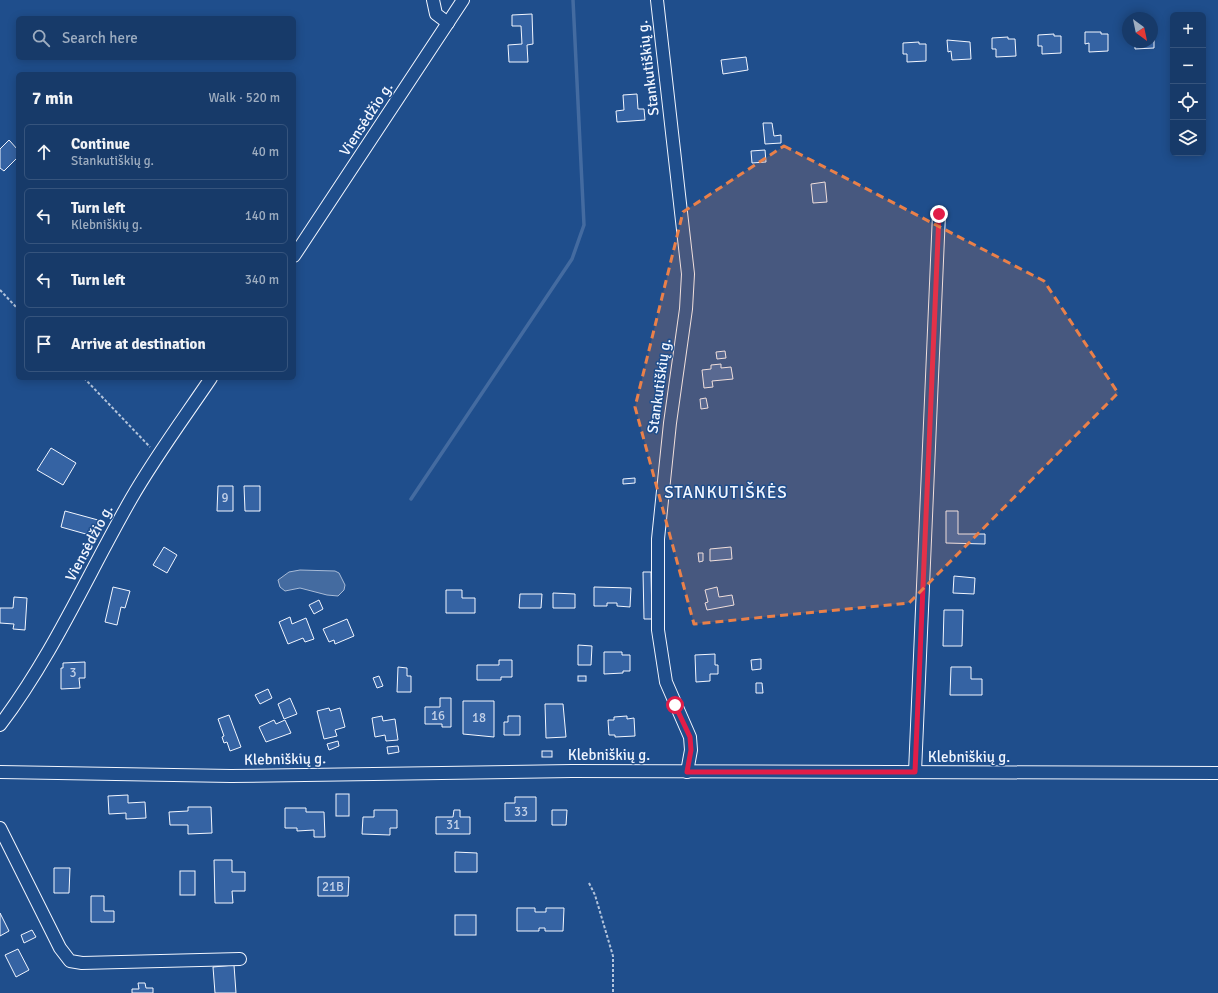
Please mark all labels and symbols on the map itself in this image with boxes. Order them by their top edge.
north arrow [1122,12,1158,48]
street label: Stankutiškių g. [633,19,663,117]
street label: Viensėdžio g. [336,79,396,159]
route end [930,205,948,223]
street label: Stankutiškių g. [643,337,675,435]
district label: STANKUTIŠKĖS [664,481,788,503]
house number: 9 [221,490,229,506]
street label: Viensėdžio g. [61,502,117,584]
house number: 3 [69,665,77,681]
route start [666,696,684,714]
house number: 16 [431,708,445,724]
house number: 18 [472,710,486,726]
street label: Klebniškių g. [568,746,650,764]
street label: Klebniškių g. [928,748,1010,766]
street label: Klebniškių g. [244,749,326,769]
house number: 33 [514,804,528,820]
house number: 31 [446,817,460,833]
house number: 21B [322,879,344,895]

